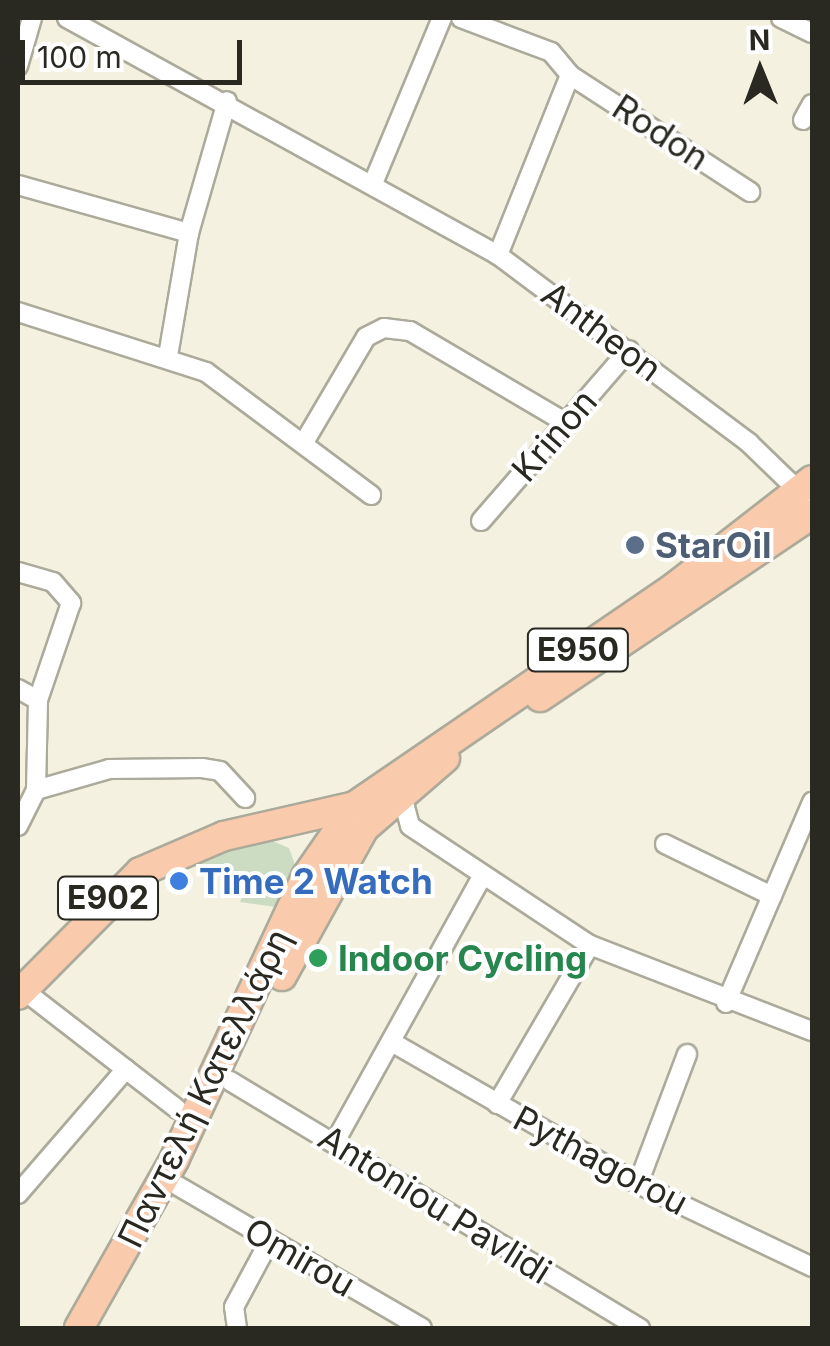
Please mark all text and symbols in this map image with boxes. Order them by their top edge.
scale bar [25,20,248,82]
north arrow [710,20,810,120]
text: N [749,23,770,57]
text: 100 m [37,39,122,75]
street label: Rodon [605,85,717,179]
street label: Antheon [534,272,670,390]
street label: Krinon [503,380,605,490]
place label: StarOil [655,524,771,566]
marker: StarOil [624,534,646,556]
road number: E950 [526,623,630,677]
place label: Time 2 Watch [199,860,433,902]
marker: Time 2 Watch [168,870,190,892]
road number: E902 [56,871,160,925]
street label: Παντελή Κατελλάρη [109,922,299,1254]
place label: Indoor Cycling [338,937,587,979]
marker: Indoor Cycling [307,947,329,969]
street label: Pythagorou [507,1097,695,1223]
street label: Antoniou Pavlidi [311,1116,559,1292]
street label: Omirou [237,1209,363,1305]

